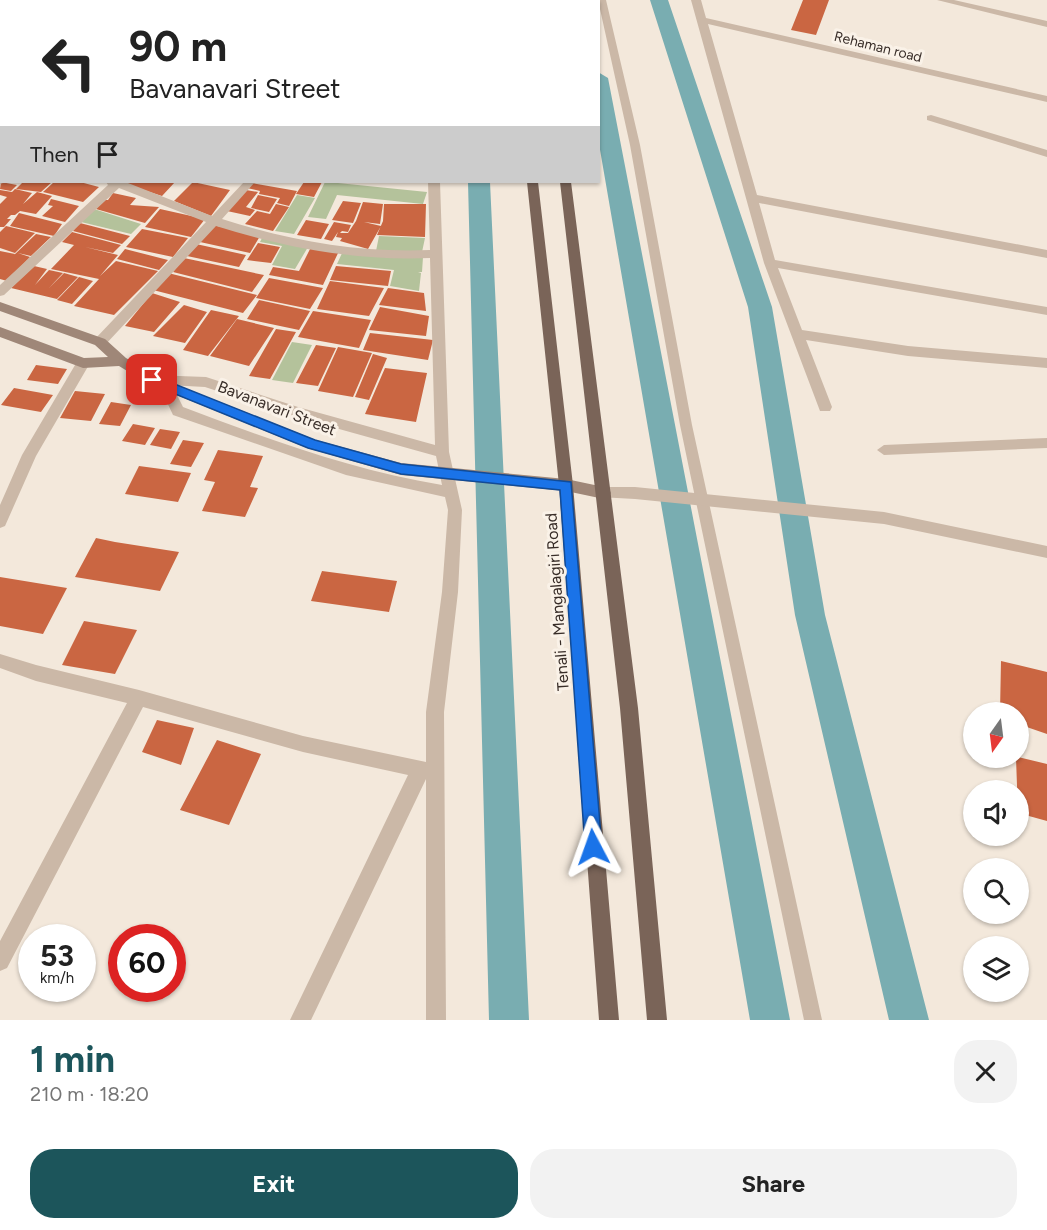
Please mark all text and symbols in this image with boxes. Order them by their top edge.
text: 90 m [129,21,227,72]
icon: left [30,24,108,102]
street label: Rehaman road [832,28,924,66]
text: Bavanavari Street [129,72,340,105]
icon: arrive [91,138,124,171]
text: Then [30,141,79,168]
pin [126,354,177,405]
icon: arrive [135,363,168,396]
street label: Bavanavari Street [215,377,339,439]
street label: Tenali - Mangalagiri Road [541,512,573,692]
north arrow [963,702,1029,768]
map controls [963,702,1029,1002]
button: sound [963,780,1029,846]
position arrow [561,815,625,879]
button: search [963,858,1029,924]
speed limit sign: 60 [108,924,186,1002]
button: layers [963,936,1029,1002]
text: 53 [40,937,74,974]
text: km/h [40,969,74,987]
text: 1 min [30,1038,115,1081]
button: close [954,1040,1017,1103]
text: 210 m · 18:20 [30,1082,149,1106]
button: Exit [30,1149,518,1218]
button: Share [530,1149,1017,1218]

